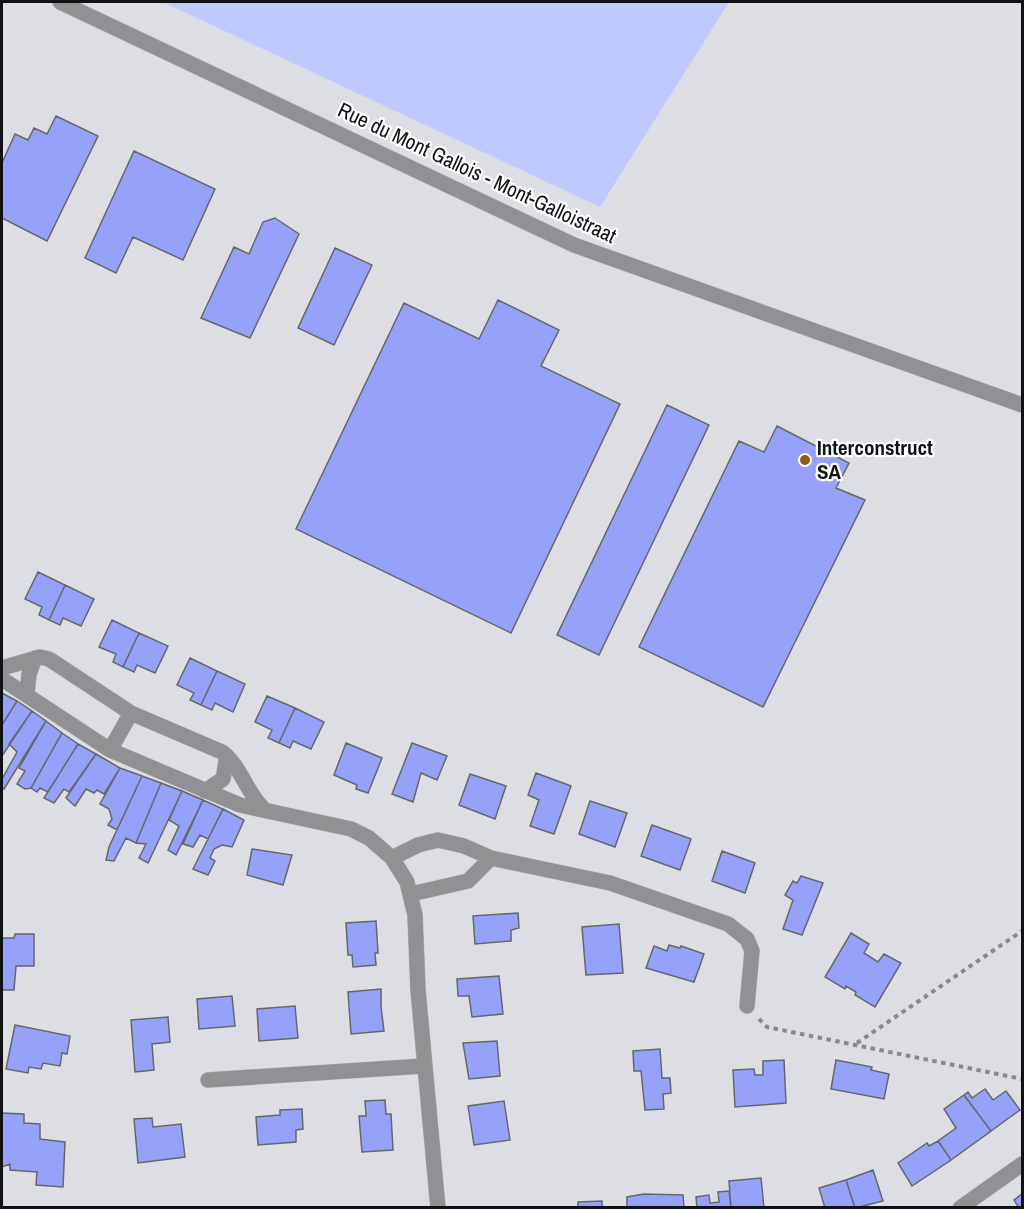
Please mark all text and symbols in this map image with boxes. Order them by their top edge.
street label: Rue du Mont Gallois - Mont-Galloistraat [333,95,621,250]
place label: Interconstruct SA [817,433,933,486]
marker: Interconstruct SA [798,453,812,467]

